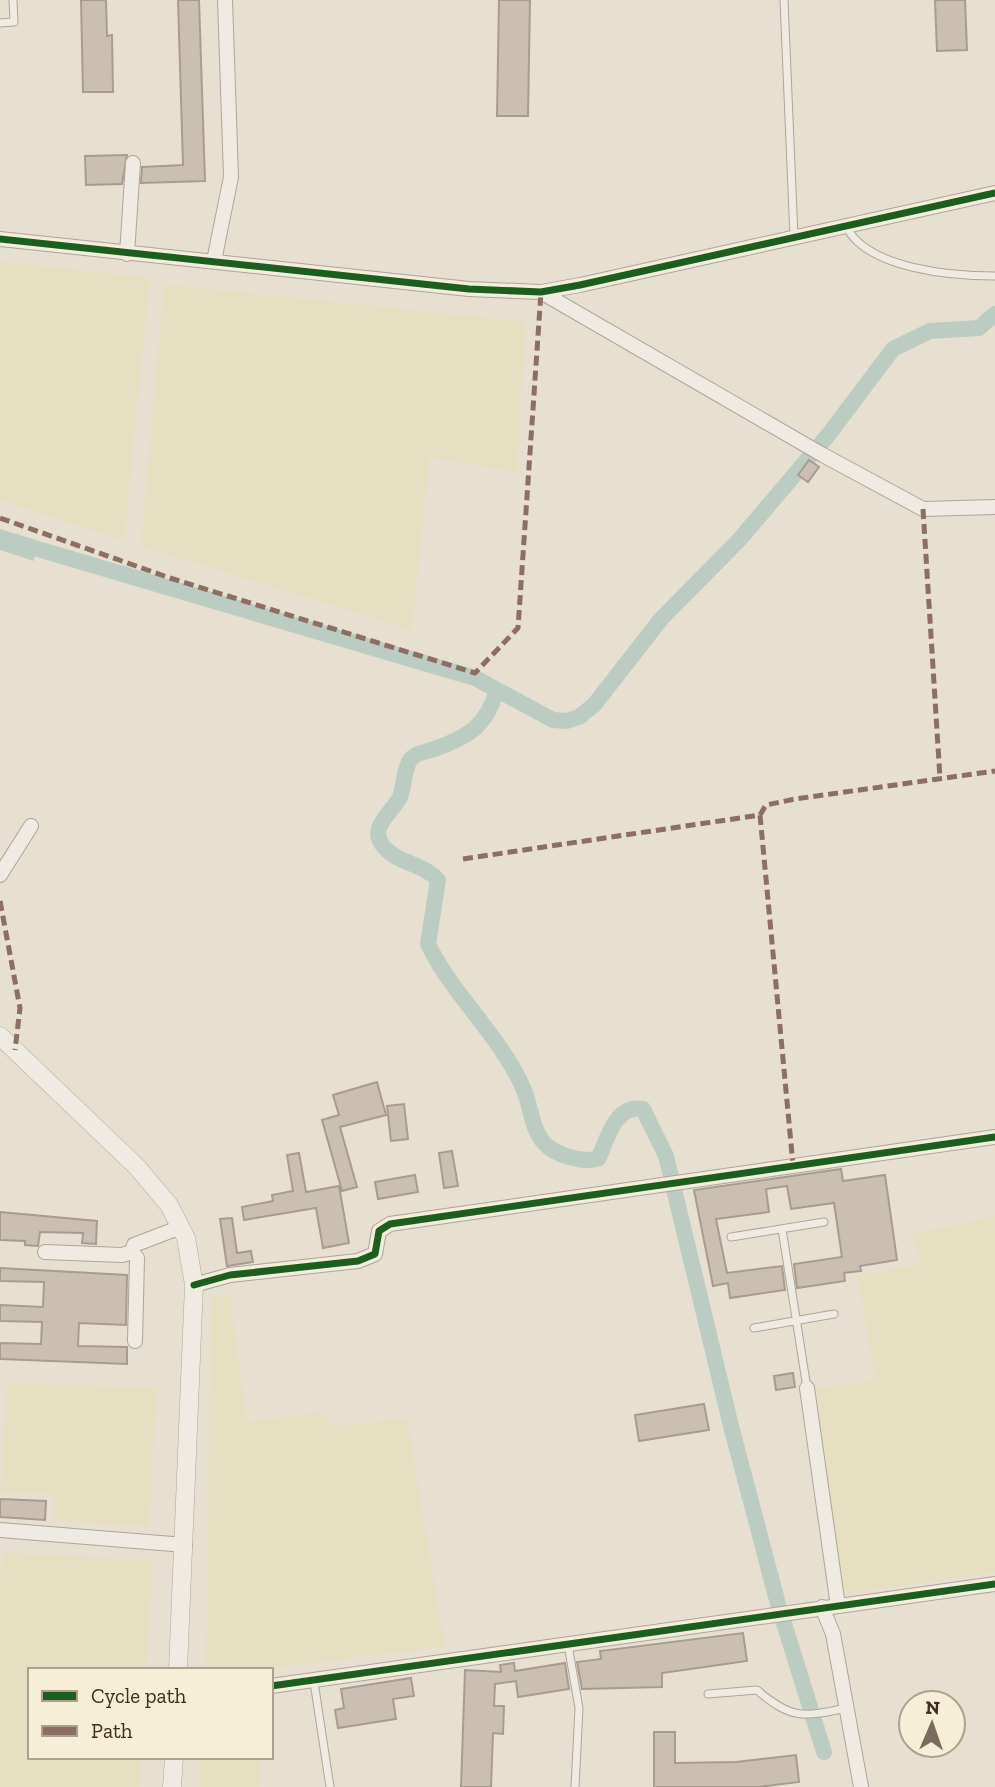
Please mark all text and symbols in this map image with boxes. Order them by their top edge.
legend [28,1668,273,1759]
text: Cycle path [91,1683,186,1708]
north arrow [897,1689,967,1759]
text: N [925,1696,940,1719]
text: Path [91,1718,133,1743]

